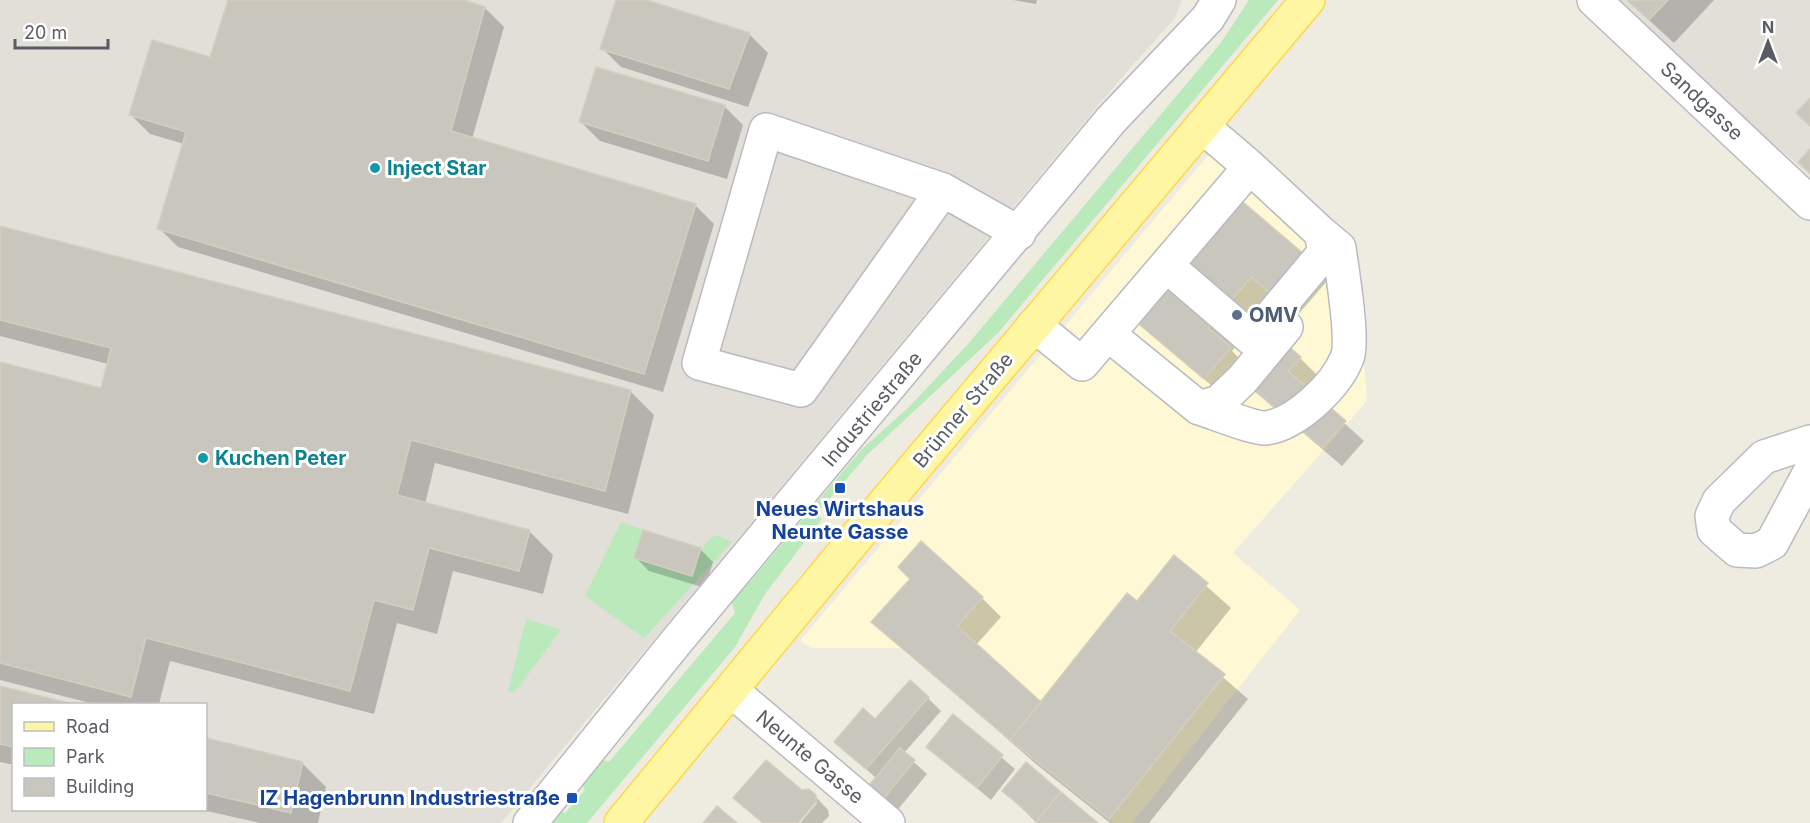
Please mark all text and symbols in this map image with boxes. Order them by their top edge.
scale bar [15,12,108,50]
north arrow [1738,12,1798,72]
text: N [1762,17,1774,37]
text: 20 m [24,22,67,43]
street label: Sandgasse [1656,57,1748,145]
place label: Inject Star [387,156,487,180]
marker: Inject Star [368,161,382,175]
place label: OMV [1249,303,1298,327]
marker: OMV [1230,308,1244,322]
street label: Industriestraße [817,347,927,471]
street label: Brünner Straße [908,348,1018,472]
place label: Kuchen Peter [215,446,346,470]
marker: Kuchen Peter [196,451,210,465]
marker: Neues Wirtshaus Neunte Gasse [833,481,847,495]
place label: Neues Wirtshaus Neunte Gasse [756,497,924,544]
legend [12,703,207,811]
street label: Neunte Gasse [751,705,869,809]
text: Road [66,716,109,737]
text: Park [66,746,105,767]
text: Building [66,776,134,797]
place label: IZ Hagenbrunn Industriestraße [260,786,560,810]
marker: IZ Hagenbrunn Industriestraße [565,791,579,805]

